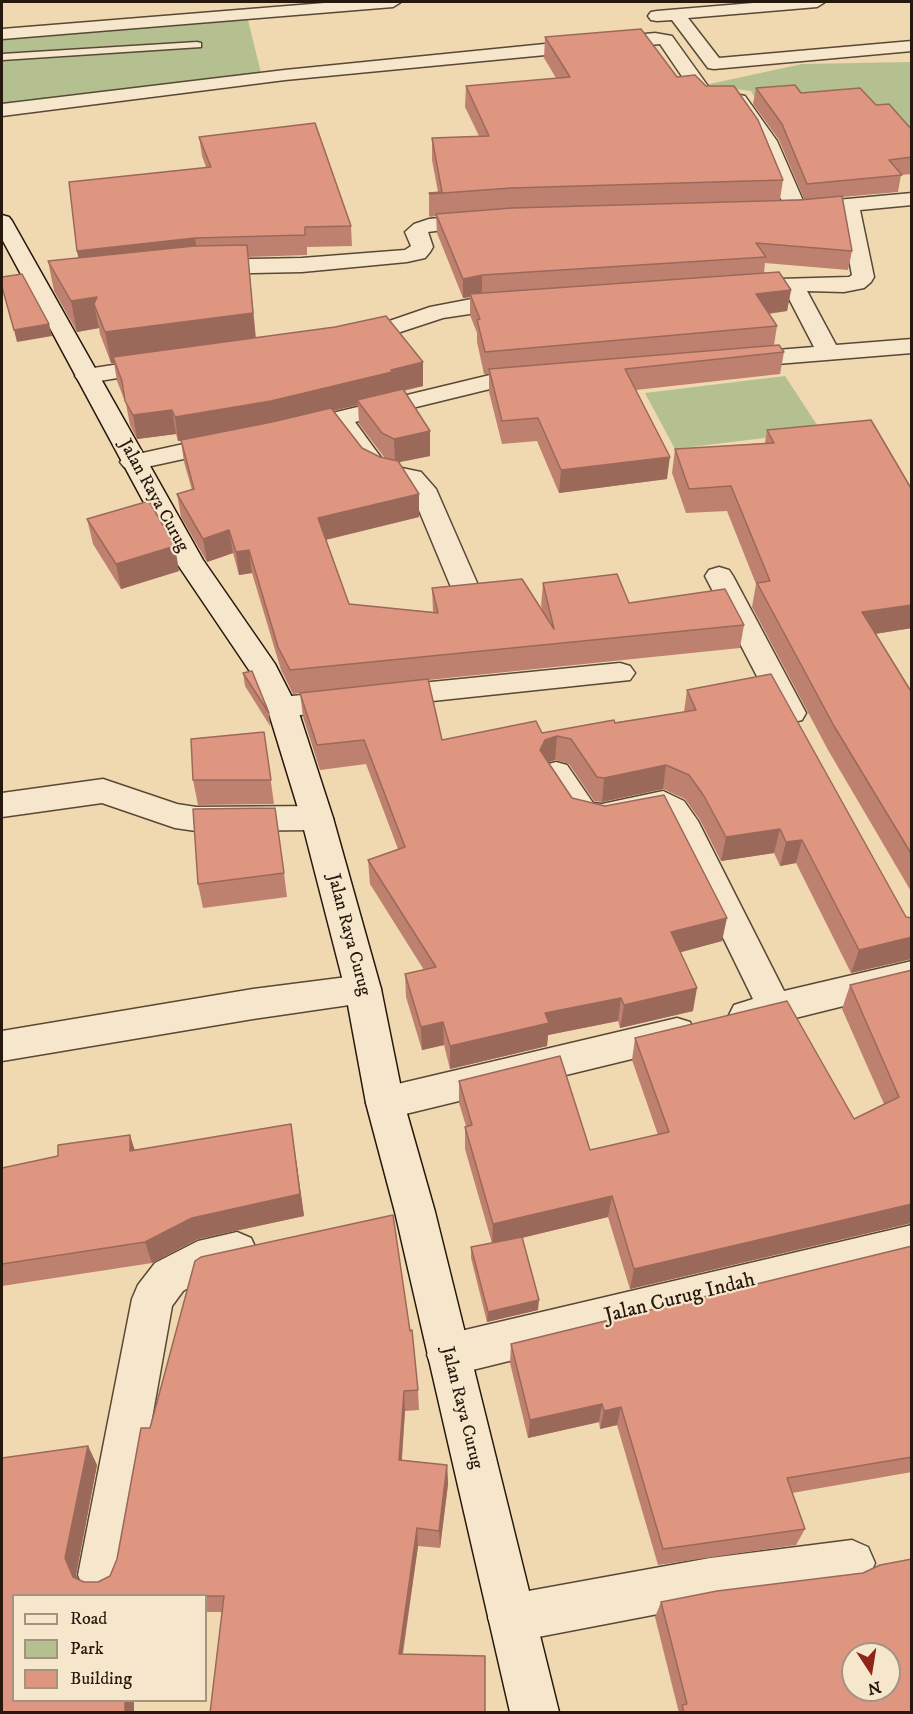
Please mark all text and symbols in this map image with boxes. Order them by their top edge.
street label: Jalan Raya Curug [113,436,193,556]
street label: Jalan Raya Curug [321,872,375,998]
street label: Jalan Curug Indah [602,1268,758,1330]
street label: Jalan Raya Curug [435,1345,487,1471]
legend [12,1594,207,1702]
text: Road [70,1608,107,1630]
text: Park [70,1638,104,1660]
north arrow [841,1642,901,1702]
text: Building [70,1668,132,1690]
text: N [866,1677,883,1699]

